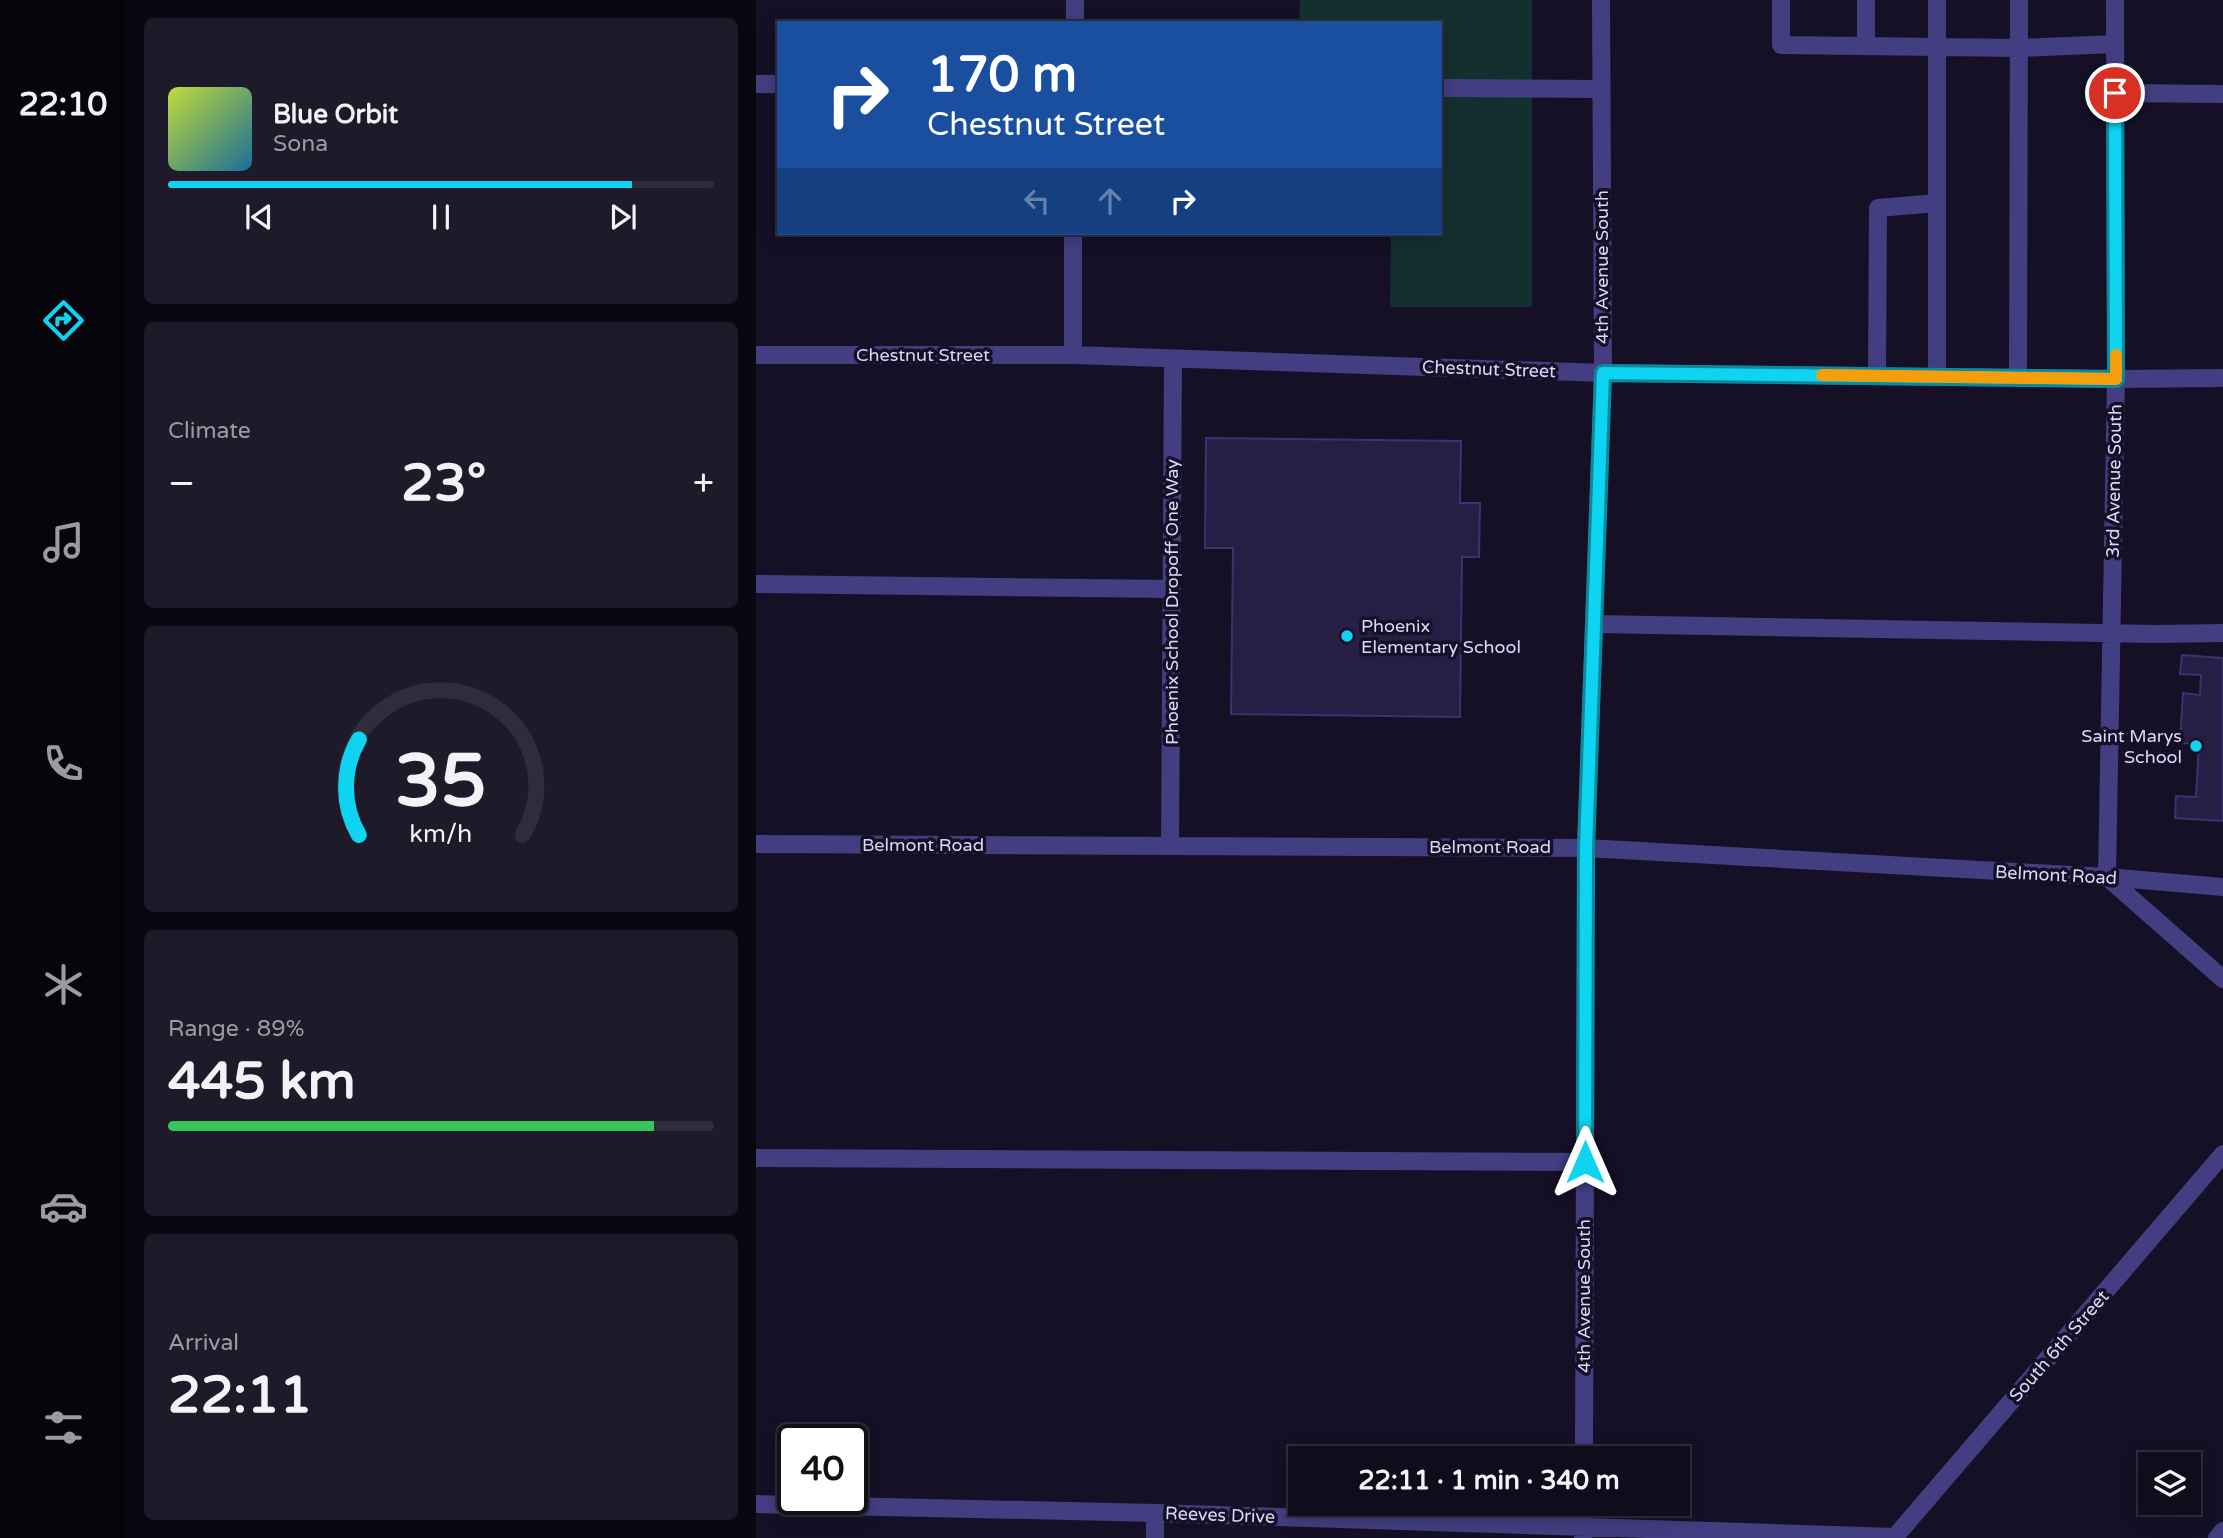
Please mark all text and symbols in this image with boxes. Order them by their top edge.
text: 170 m [927,46,1077,105]
icon: right [812,49,903,140]
pin [2085,63,2145,123]
icon: arrive [2096,74,2134,112]
text: 22:10 [19,86,107,124]
text: Blue Orbit [273,99,398,130]
text: Chestnut Street [927,106,1165,144]
text: Sona [273,130,328,158]
icon: left [1018,182,1056,220]
icon: ahead [1091,182,1129,220]
icon: right [1164,182,1202,220]
street label: 4th Avenue South [1591,190,1613,344]
icon: previous [240,198,278,236]
icon: pause [422,198,460,236]
icon: next [604,198,642,236]
icon: directions [39,296,88,345]
street label: Chestnut Street [856,344,990,366]
street label: Chestnut Street [1422,356,1556,382]
street label: 3rd Avenue South [2102,404,2126,558]
text: Climate [168,417,251,445]
text: 23° [401,452,486,515]
street label: Phoenix School Dropoff One Way [1161,459,1183,745]
text: − [168,461,195,507]
text: + [693,461,714,507]
icon: music [39,518,88,567]
place label: Phoenix Elementary School [1361,615,1521,658]
marker: Phoenix Elementary School [1339,628,1355,644]
place label: Saint Marys School [2081,725,2182,768]
text: 35 [395,738,487,826]
marker: Saint Marys School [2188,738,2204,754]
icon: phone [39,739,88,788]
text: km/h [410,819,472,849]
street label: Belmont Road [862,834,984,856]
street label: Belmont Road [1429,836,1551,858]
street label: Belmont Road [1994,861,2118,889]
icon: climate [39,960,88,1009]
text: Range · 89% [168,1015,304,1043]
text: 445 km [168,1050,356,1113]
position arrow [1548,1125,1622,1199]
icon: car [39,1182,88,1231]
street label: 4th Avenue South [1573,1219,1595,1373]
street label: South 6th Street [2005,1286,2114,1406]
text: Arrival [168,1329,239,1357]
text: 22:11 [168,1364,312,1427]
icon: filters [39,1403,88,1452]
speed limit sign: 40 [777,1424,868,1515]
map controls [2138,1452,2201,1515]
button: layers [2138,1452,2201,1515]
text: 22:11 · 1 min · 340 m [1358,1465,1620,1496]
street label: Reeves Drive [1164,1502,1276,1528]

